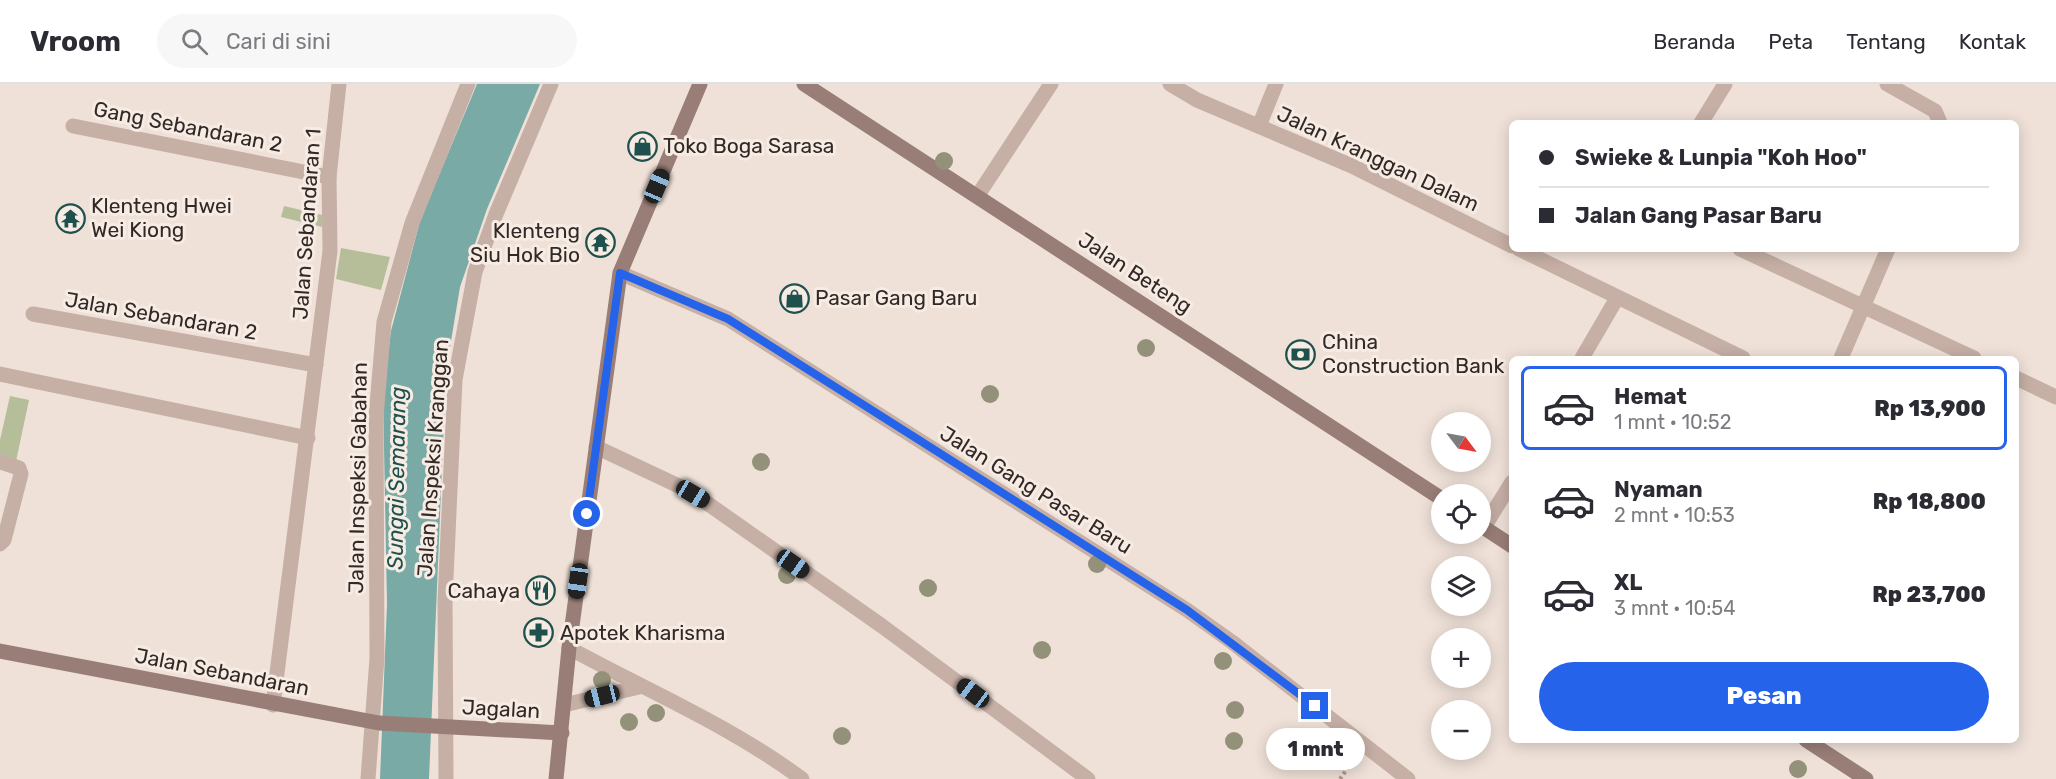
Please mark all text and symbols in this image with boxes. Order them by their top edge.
search box [157,14,577,68]
text: Vroom [30,25,121,58]
icon: search [178,25,211,58]
text: Cari di sini [226,28,331,55]
text: Beranda [1653,29,1735,54]
text: Peta [1768,29,1813,54]
text: Tentang [1846,29,1926,54]
text: Kontak [1959,29,2026,54]
street label: Gang Sebandaran 2 [92,96,285,157]
street label: Jalan Kranggan Dalam [1273,101,1483,216]
street label: Jalan Sebandaran 1 [287,128,326,320]
shop icon: Toko Boga Sarasa [626,130,658,162]
place label: Toko Boga Sarasa [663,133,834,158]
text: Swieke & Lunpia "Koh Hoo" [1575,144,1867,171]
car [642,166,672,206]
place label: Klenteng Hwei Wei Kiong [91,193,232,242]
temple icon: Klenteng Hwei Wei Kiong [54,202,86,234]
text: Jalan Gang Pasar Baru [1575,202,1822,229]
place label: Klenteng Siu Hok Bio [470,218,580,267]
temple icon: Klenteng Siu Hok Bio [585,227,617,259]
street label: Jalan Beteng [1074,227,1197,319]
shop icon: Pasar Gang Baru [778,282,810,314]
place label: Pasar Gang Baru [815,285,977,310]
street label: Jalan Sebandaran 2 [63,286,259,345]
place label: China Construction Bank [1322,329,1504,378]
street label: Jalan Inspeksi Kranggan [412,338,453,578]
bank icon: China Construction Bank [1285,338,1317,370]
street label: Jalan Inspeksi Gabahan [343,362,372,594]
icon: car [1542,381,1596,435]
text: Hemat [1614,383,1687,410]
water label: Sungai Semarang [381,386,412,570]
text: Rp 13,900 [1874,395,1986,422]
text: 1 mnt · 10:52 [1614,410,1731,434]
north arrow [1431,412,1491,472]
map controls [1431,412,1491,760]
street label: Jalan Gang Pasar Baru [936,420,1137,559]
icon: car [1542,474,1596,528]
text: Nyaman [1614,476,1703,503]
car [673,477,713,511]
button: locate [1431,484,1491,544]
text: Rp 18,800 [1873,488,1986,515]
route start [573,500,600,527]
text: 2 mnt · 10:53 [1614,503,1735,527]
car [773,546,813,582]
button: layers [1431,556,1491,616]
car [567,562,589,600]
icon: car [1542,567,1596,621]
text: XL [1614,569,1642,596]
restaurant icon: Cahaya [525,575,557,607]
place label: Cahaya [448,578,520,603]
text: Rp 23,700 [1872,581,1986,608]
text: 3 mnt · 10:54 [1614,596,1736,620]
pharmacy icon: Apotek Kharisma [523,617,555,649]
place label: Apotek Kharisma [560,620,725,645]
button: + [1431,628,1491,688]
street label: Jalan Sebandaran [133,642,311,701]
button: Pesan [1539,662,1989,731]
car [953,675,993,711]
car [582,683,622,709]
route end [1301,692,1328,719]
street label: Jagalan [461,694,541,723]
button: − [1431,700,1491,760]
callout: 1 mnt [1266,727,1364,769]
text: 1 mnt [1287,737,1344,761]

